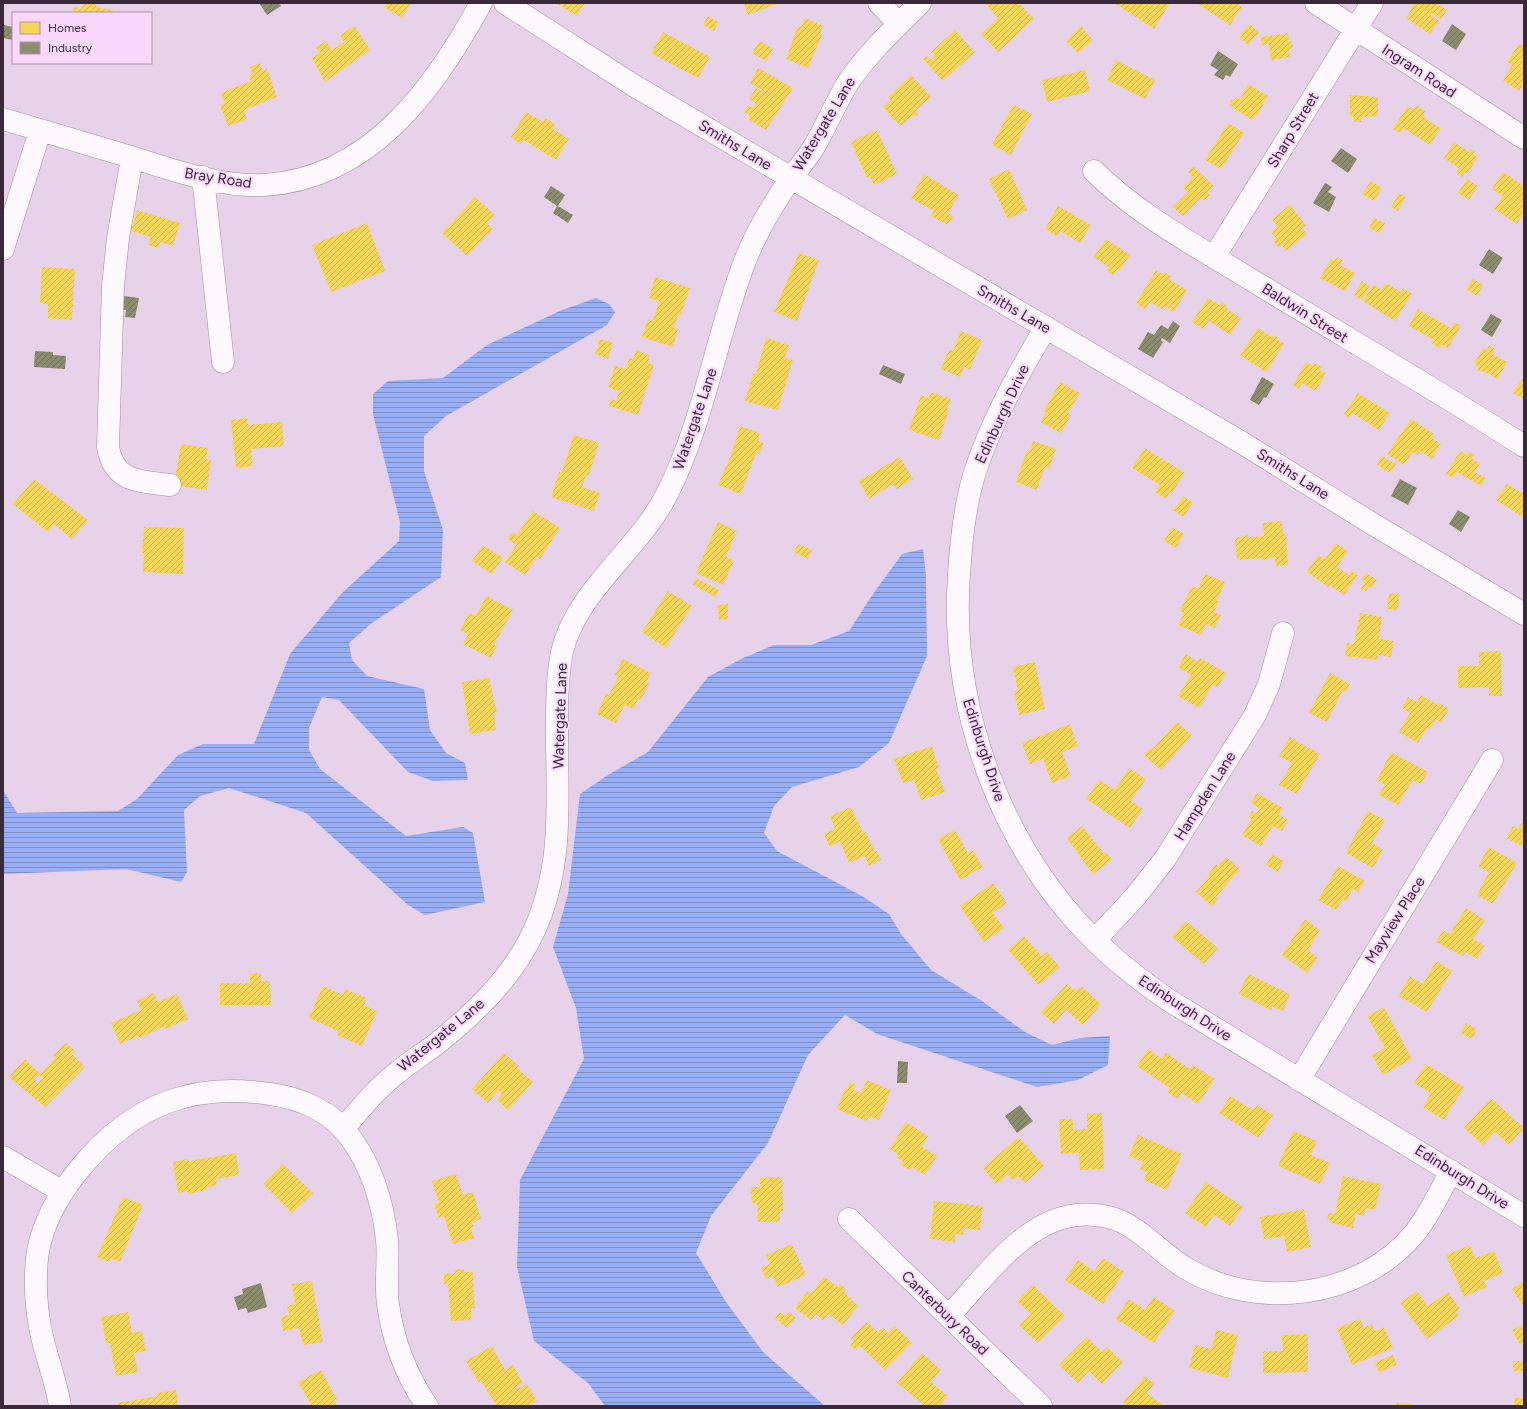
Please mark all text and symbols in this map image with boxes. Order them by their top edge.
legend [12,12,152,64]
text: Homes [48,21,87,35]
street label: Ingram Road [1378,40,1460,102]
text: Industry [48,41,93,55]
street label: Watergate Lane [789,74,859,174]
street label: Sharp Street [1263,89,1323,171]
street label: Smiths Lane [695,116,775,174]
street label: Bray Road [183,164,253,192]
street label: Baldwin Street [1259,279,1352,347]
street label: Smiths Lane [974,281,1054,337]
street label: Edinburgh Drive [971,362,1033,466]
street label: Watergate Lane [669,366,721,472]
street label: Smiths Lane [1253,445,1333,503]
street label: Watergate Lane [549,663,571,769]
street label: Edinburgh Drive [959,696,1009,804]
street label: Hampden Lane [1170,748,1240,844]
street label: Mayview Place [1361,873,1429,967]
street label: Edinburgh Drive [1135,971,1235,1045]
street label: Watergate Lane [394,995,488,1075]
street label: Edinburgh Drive [1412,1141,1512,1213]
street label: Canterbury Road [898,1267,992,1359]

